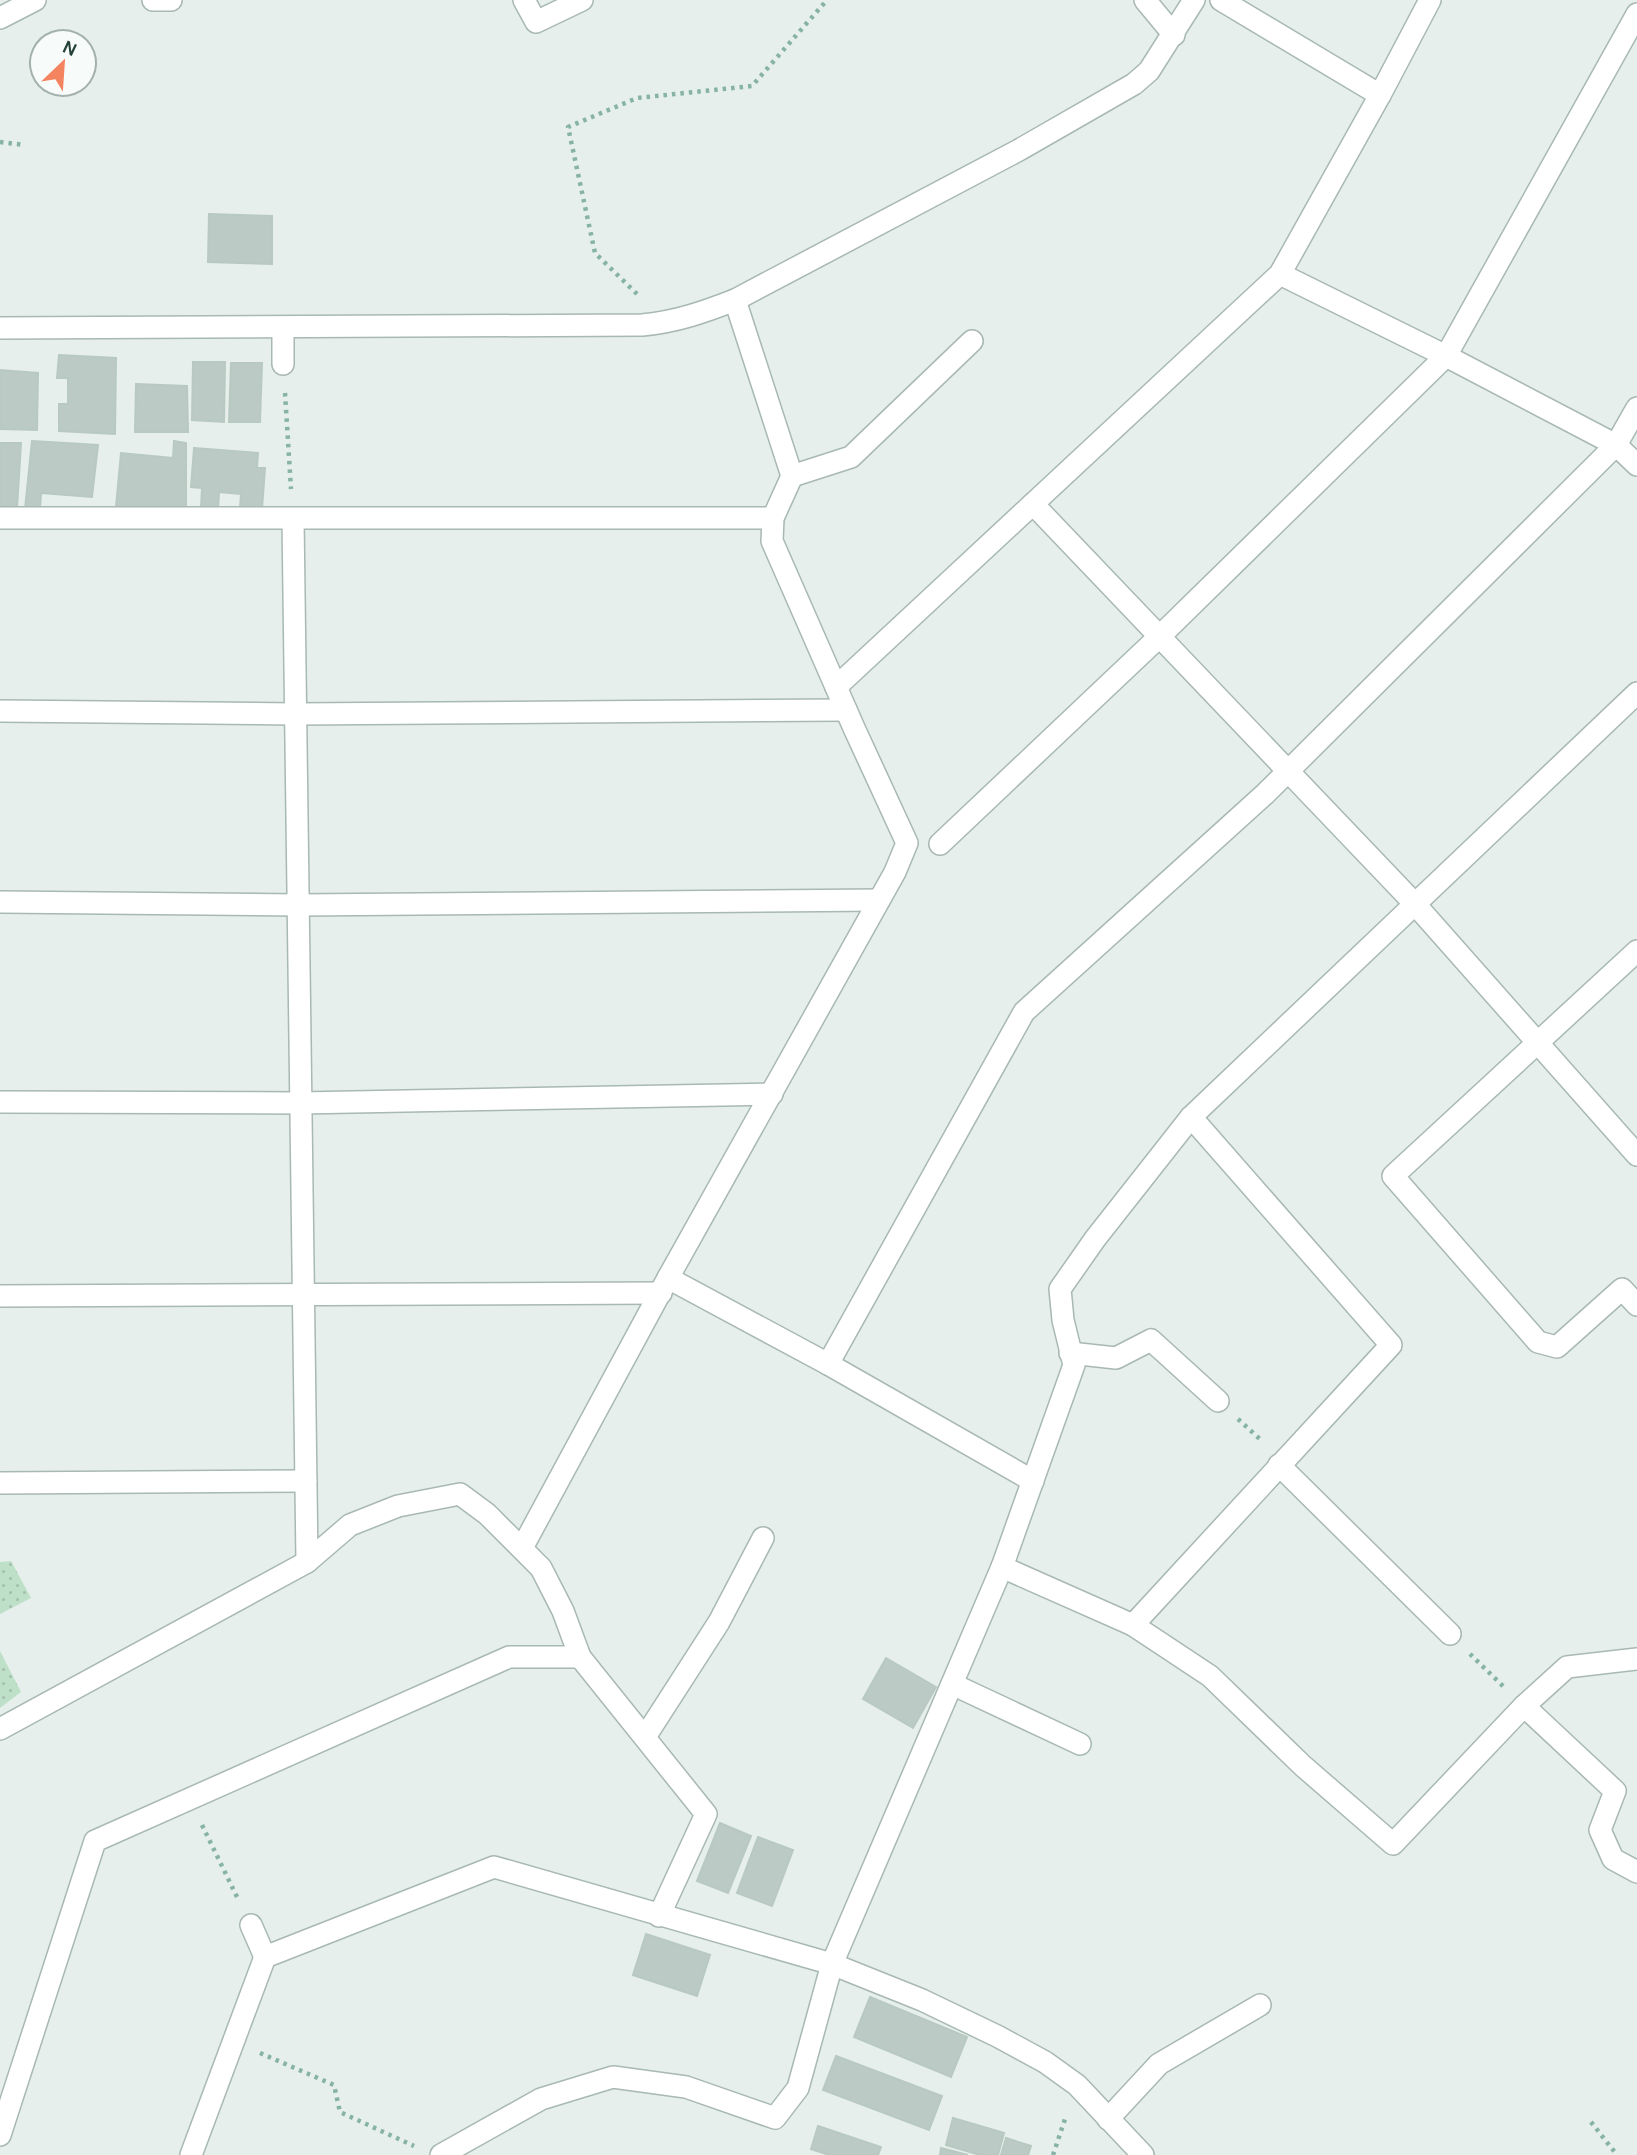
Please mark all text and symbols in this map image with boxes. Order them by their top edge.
north arrow [28,28,98,98]
text: N [59,36,81,61]

